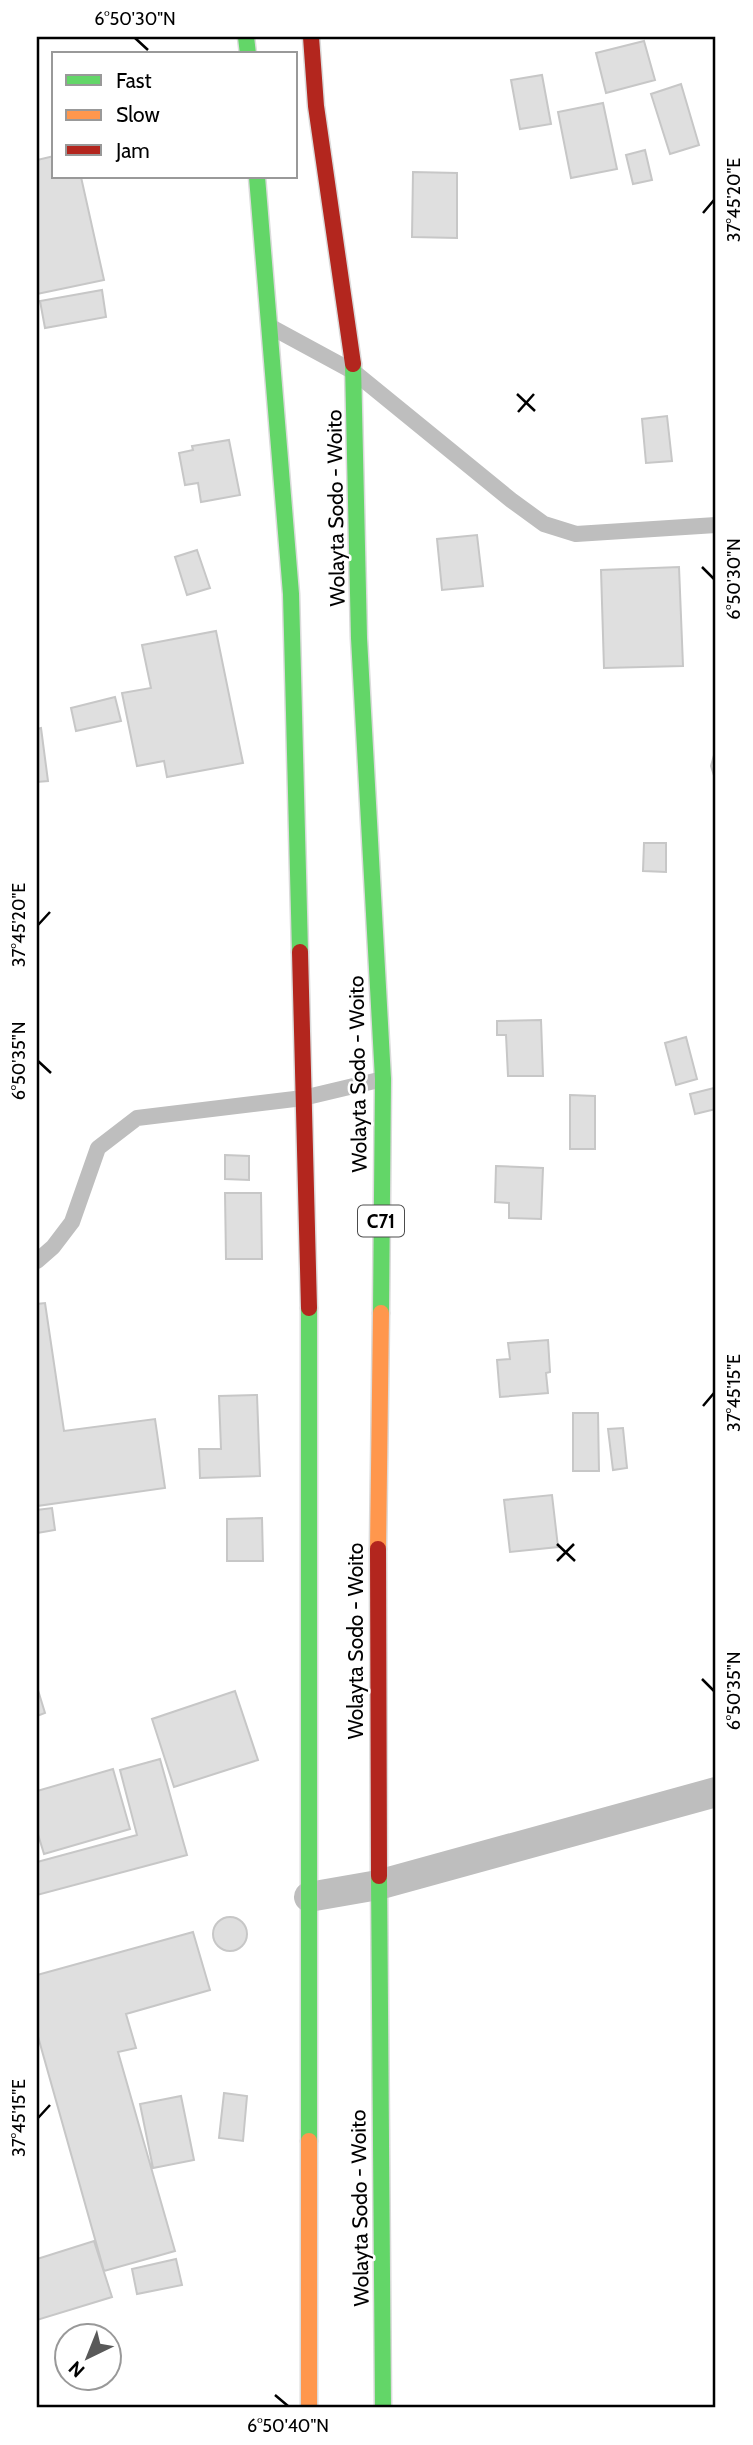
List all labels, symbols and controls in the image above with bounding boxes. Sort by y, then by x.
text: 6°50'30"N [94,8,176,30]
legend [52,52,298,178]
text: Fast [116,68,152,93]
text: Slow [116,102,160,127]
text: Jam [115,138,150,163]
text: 37°45'20"E [723,158,745,242]
street label: Wolayta Sodo - Woito [321,409,350,607]
text: 6°50'30"N [723,538,745,620]
text: 37°45'20"E [8,883,30,967]
street label: Wolayta Sodo - Woito [343,975,372,1173]
text: 6°50'35"N [8,1022,30,1100]
road number: C71 [358,1205,404,1236]
text: 37°45'15"E [723,1354,745,1432]
street label: Wolayta Sodo - Woito [343,1543,368,1739]
text: 6°50'35"N [723,1652,745,1730]
text: 37°45'15"E [8,2079,30,2157]
street label: Wolayta Sodo - Woito [345,2109,374,2307]
north arrow [52,2322,122,2392]
text: N [64,2356,90,2382]
text: 6°50'40"N [247,2415,329,2437]

